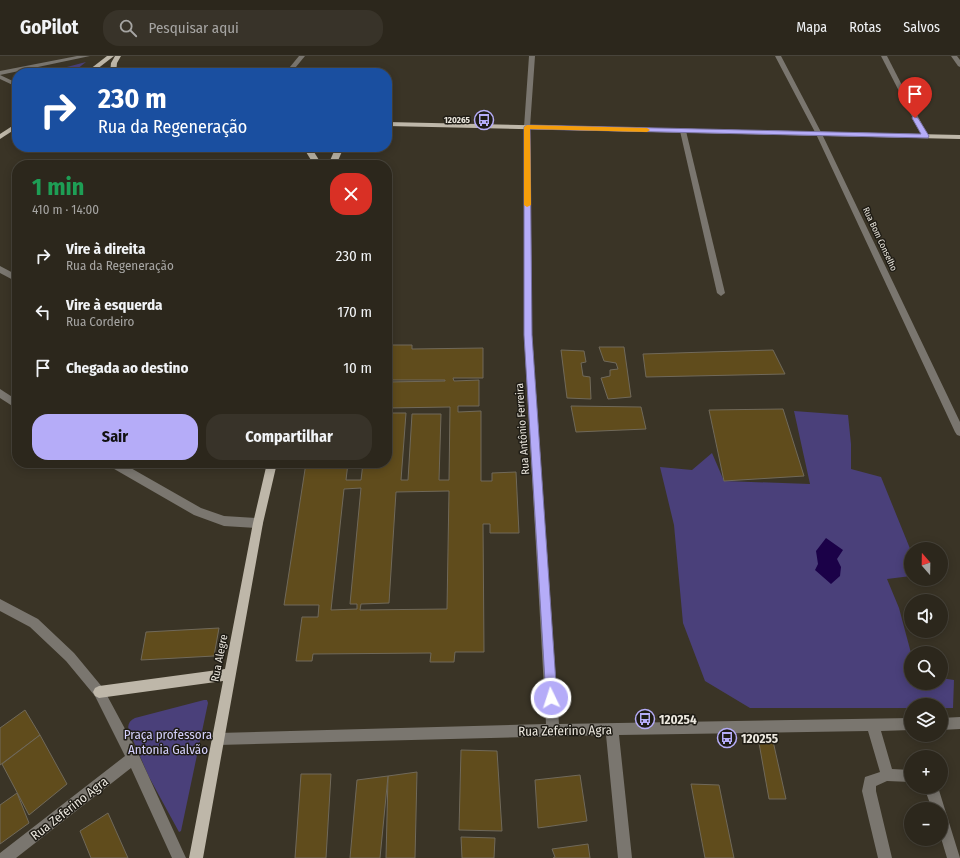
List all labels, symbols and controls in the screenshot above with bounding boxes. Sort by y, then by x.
search box [103,10,383,46]
text: GoPilot [20,16,79,39]
icon: search [117,17,139,39]
text: Pesquisar aqui [149,19,239,37]
text: Mapa [796,19,827,36]
text: Rotas [849,19,881,36]
text: Salvos [903,19,940,36]
pin [898,77,932,118]
text: 230 m [98,82,167,115]
icon: arrive [904,83,926,105]
icon: right [32,84,84,136]
bus stop icon: 120265 [473,109,495,131]
place label: 120265 [444,115,471,125]
text: Rua da Regeneração [98,116,247,138]
text: 1 min [32,173,84,201]
button: close [330,173,372,215]
text: 410 m · 14:00 [32,202,99,217]
street label: Rua Bom Conselho [861,206,899,273]
text: Vire à direita [66,240,145,258]
icon: right [32,245,54,267]
text: 230 m [336,247,372,265]
text: Rua da Regeneração [66,258,174,273]
text: Vire à esquerda [66,296,163,314]
icon: left [32,301,54,323]
text: 170 m [337,303,372,321]
text: Rua Cordeiro [66,314,134,329]
icon: arrive [32,357,54,379]
text: Chegada ao destino [66,359,188,377]
text: 10 m [343,359,372,377]
street label: Rua Antônio Ferreira [513,383,532,475]
button: Sair [32,414,198,460]
button: Compartilhar [206,414,372,460]
north arrow [904,542,948,586]
map controls [904,542,948,846]
button: sound [904,594,948,638]
street label: Rua Alegre [209,633,230,683]
button: search [904,646,948,690]
position arrow [530,677,572,719]
button: layers [904,698,948,742]
bus stop icon: 120254 [634,708,656,730]
place label: 120254 [659,712,697,727]
street label: Rua Zeferino Agra [518,722,612,739]
park label: Praça professora Antonia Galvão [124,727,212,757]
bus stop icon: 120255 [716,727,738,749]
place label: 120255 [741,731,778,746]
button: + [904,750,948,794]
street label: Rua Zeferino Agra [28,774,111,843]
button: − [904,802,948,846]

